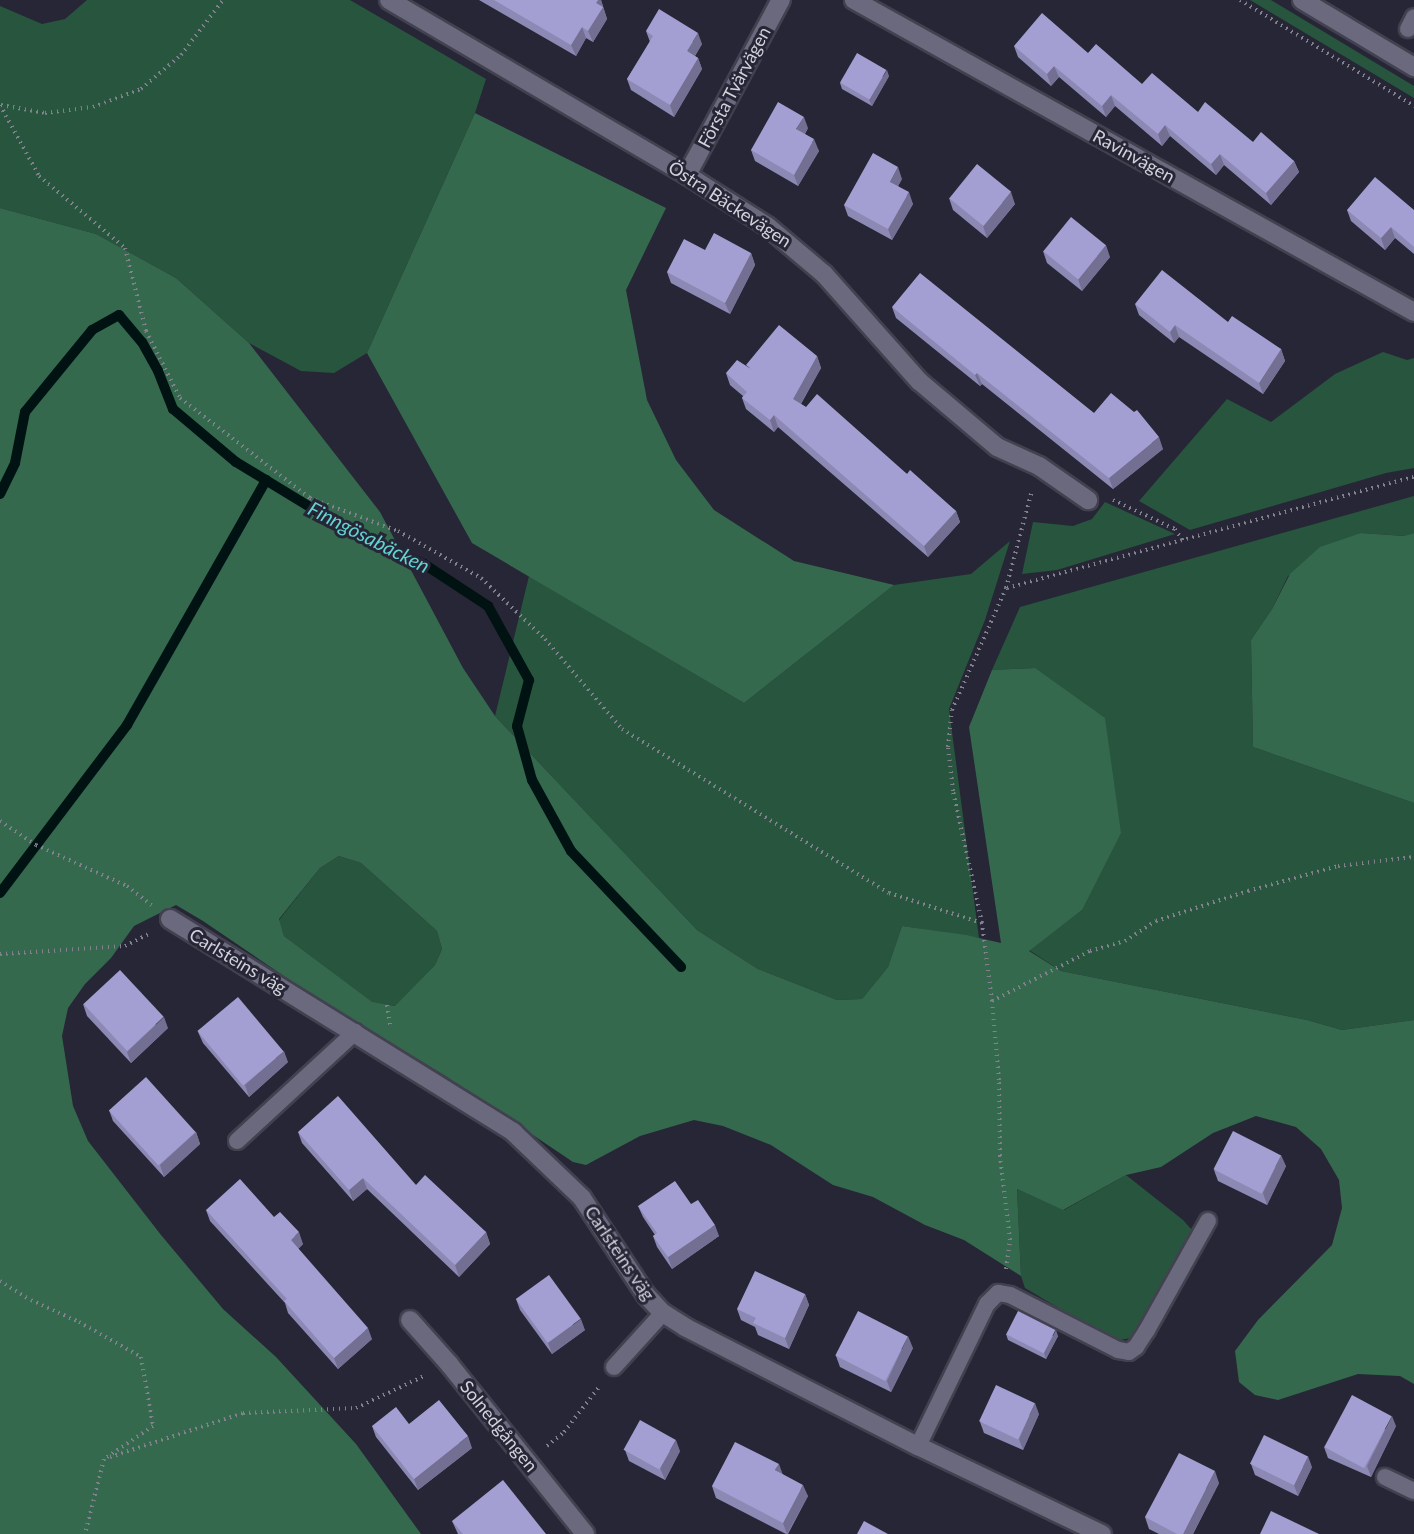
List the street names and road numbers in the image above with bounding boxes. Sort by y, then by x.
street label: Första Tvärvägen [693,23,775,151]
street label: Ravinvägen [1089,125,1179,187]
street label: Östra Bäckevägen [664,156,796,252]
street label: Carlsteins väg [185,924,291,998]
street label: Carlsteins väg [580,1202,660,1304]
street label: Solnedgången [456,1376,542,1476]

